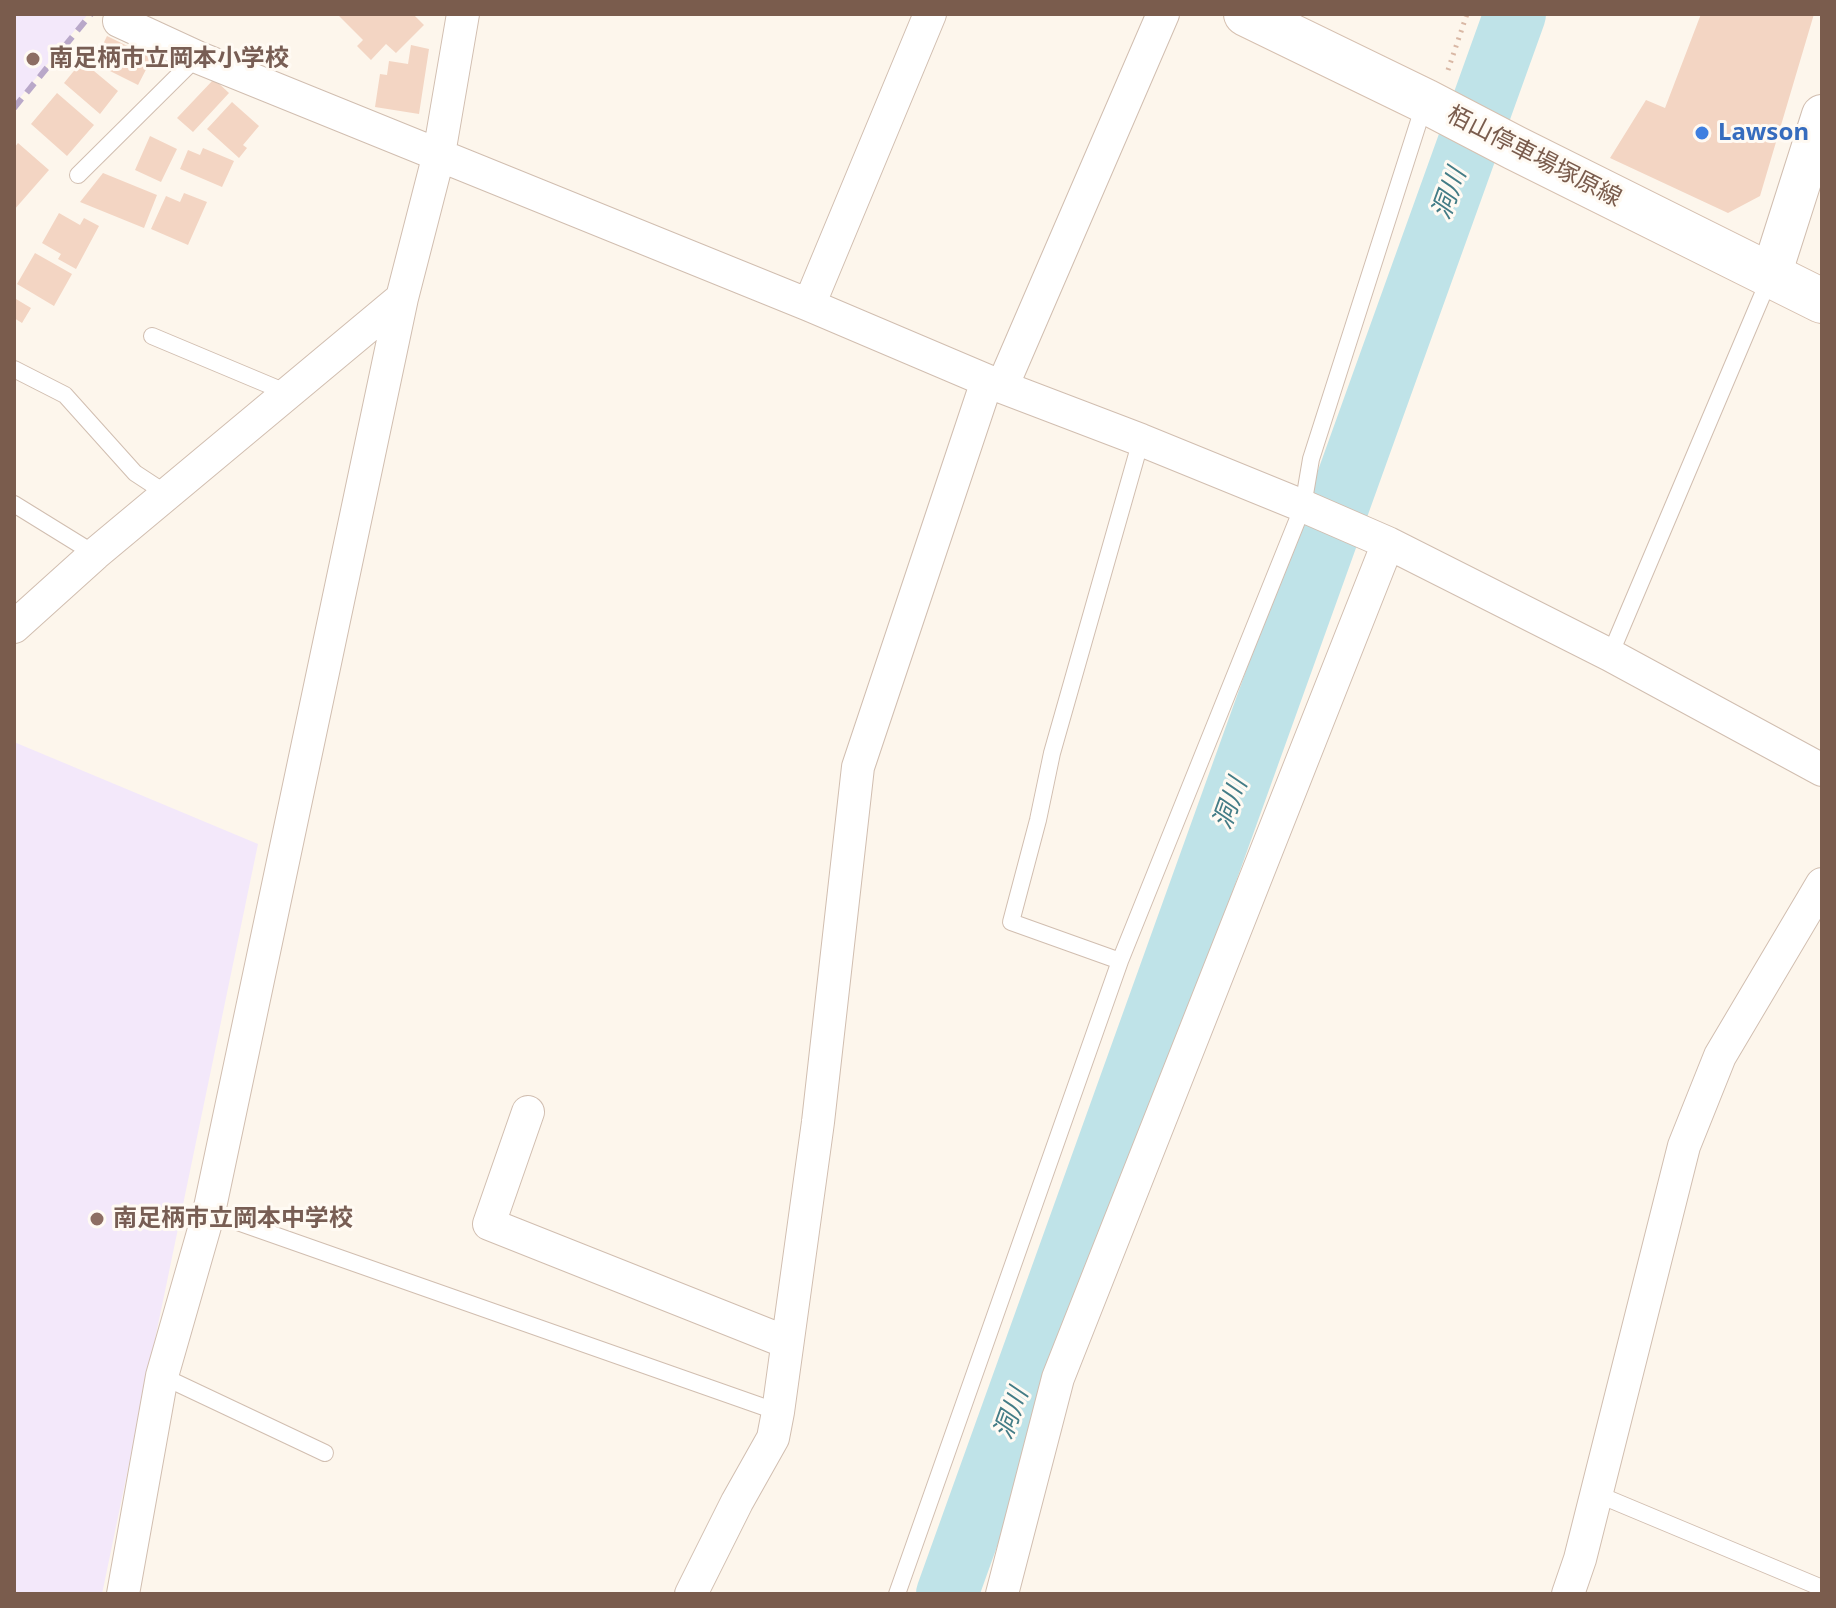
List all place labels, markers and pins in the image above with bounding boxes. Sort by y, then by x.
place label: 南足柄市立岡本小学校 [49,45,289,73]
marker: 南足柄市立岡本小学校 [24,50,42,68]
place label: Lawson [1718,119,1809,147]
marker: Lawson [1693,124,1711,142]
place label: 南足柄市立岡本中学校 [113,1205,353,1233]
marker: 南足柄市立岡本中学校 [88,1210,106,1228]

